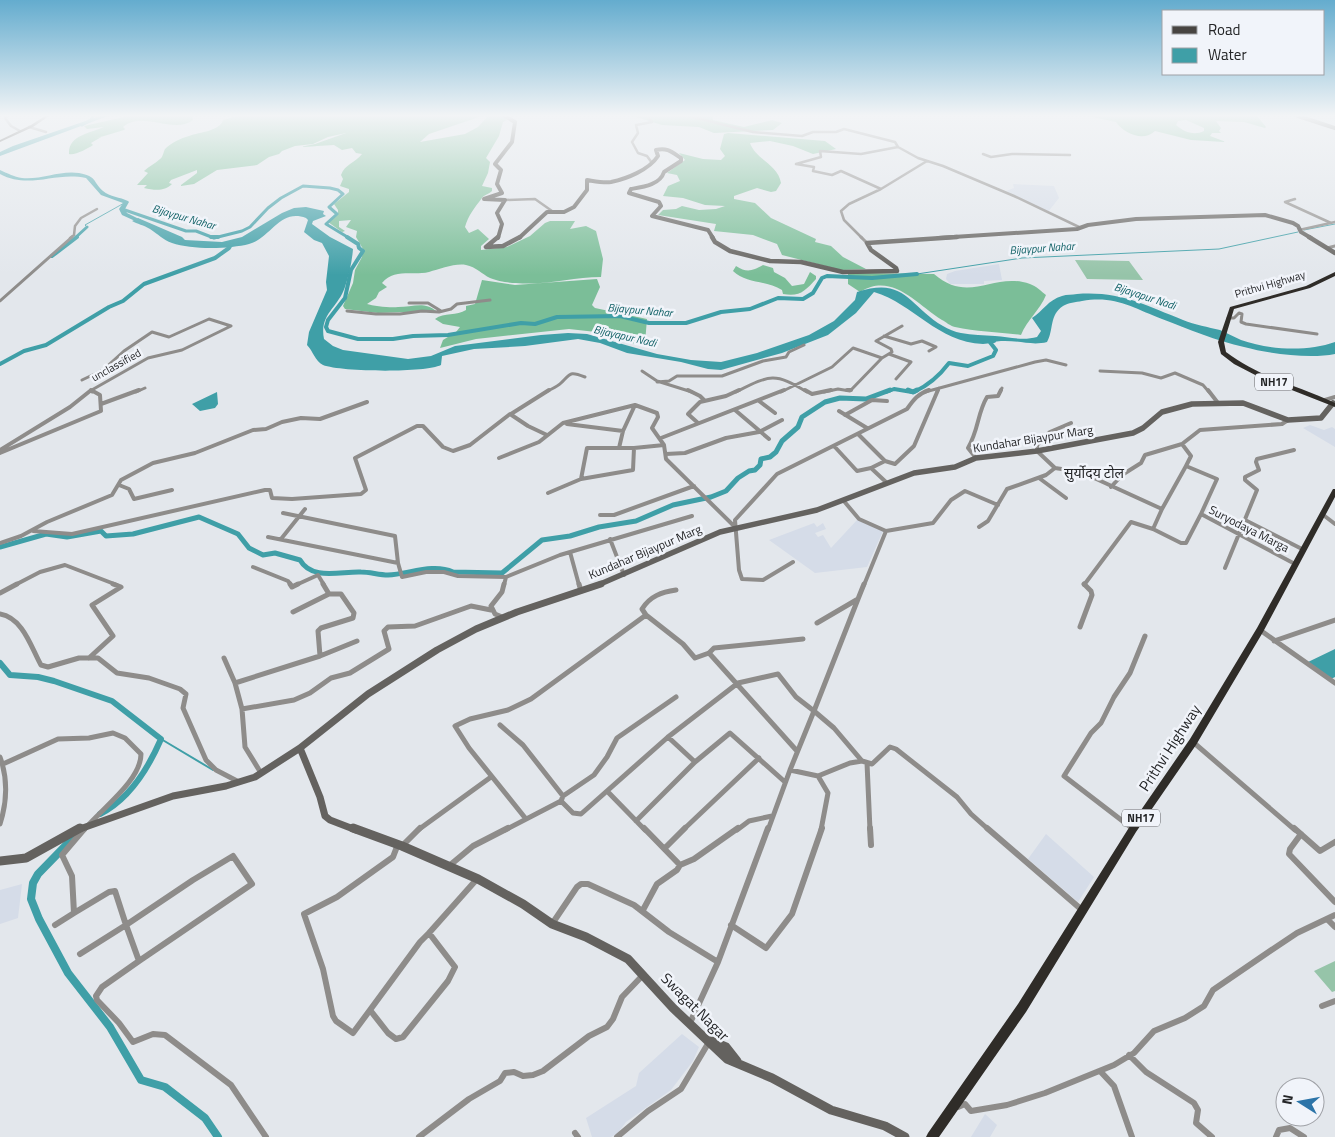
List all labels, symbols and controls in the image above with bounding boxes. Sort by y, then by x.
legend [1162,10,1325,75]
text: Road [1208,18,1240,41]
text: Water [1208,43,1247,66]
water label: Bijaypur Nahar [151,200,219,234]
water label: Bijaypur Nahar [1009,238,1077,258]
street label: Prithvi Highway [1233,266,1308,302]
water label: Bijayapur Nadi [1112,279,1179,314]
water label: Bijaypur Nahar [607,299,675,321]
water label: Bijayapur Nadi [592,321,660,351]
street label: unclassified [88,345,144,385]
road number: NH17 [1255,374,1293,391]
street label: Kundahar Bijaypur Marg [972,420,1094,457]
district label: सुर्योदय टोल [1064,462,1125,483]
street label: Suryodaya Marga [1206,500,1293,557]
street label: Kundahar Bijaypur Marg [585,519,704,584]
street label: Prithvi Highway [1133,700,1206,796]
road number: NH17 [1122,810,1160,826]
street label: Swagat Nagar [656,967,735,1046]
north arrow [1275,1077,1325,1127]
text: N [1276,1093,1298,1106]

